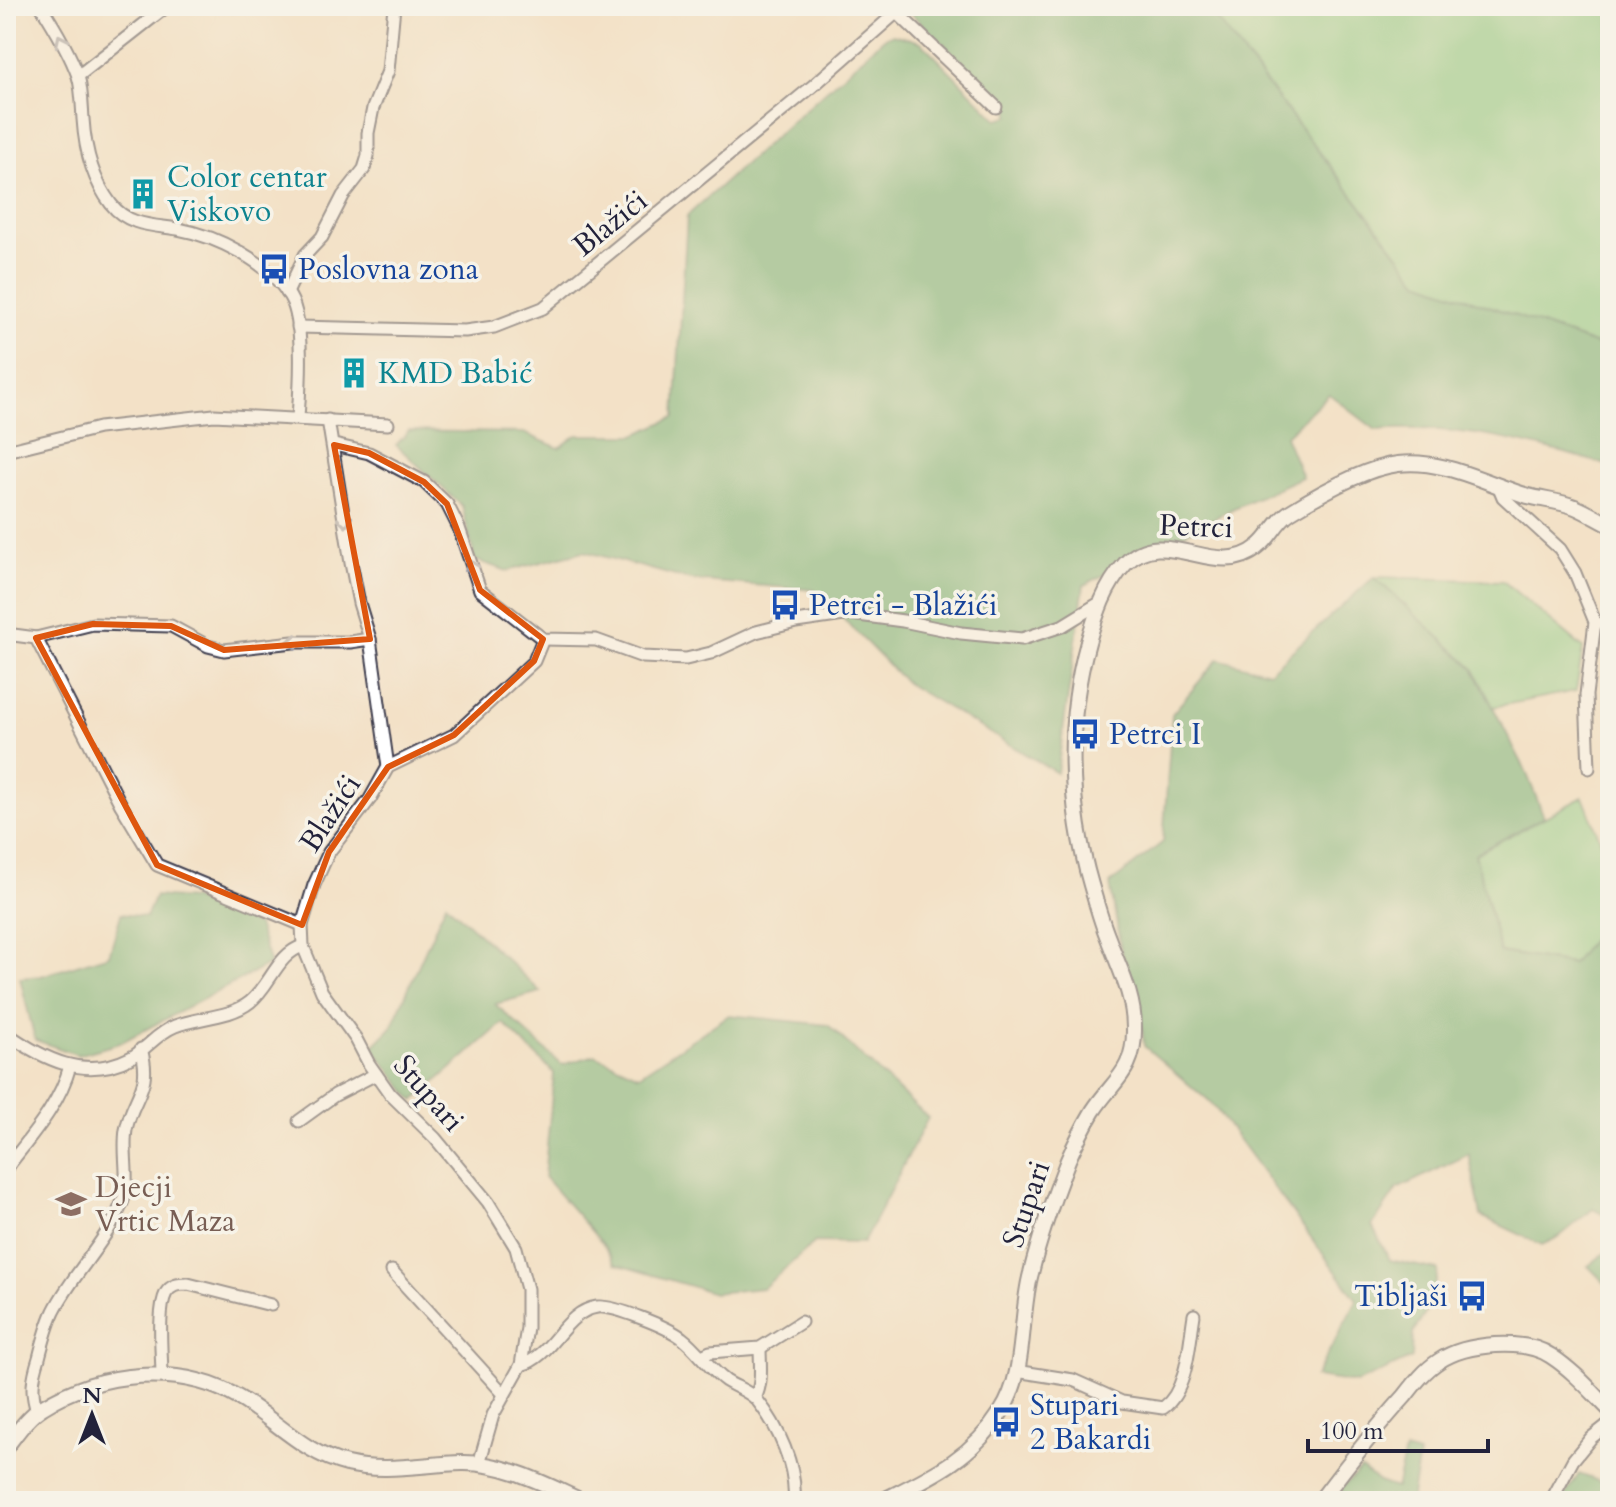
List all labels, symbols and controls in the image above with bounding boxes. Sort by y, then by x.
one-way arrow [55,34,71,49]
place label: Color centar Viskovo [167,157,327,232]
building icon: Color centar Viskovo [126,177,160,211]
street label: Blažići [564,181,656,266]
place label: Poslovna zona [298,249,479,290]
bus stop icon: Poslovna zona [257,252,291,286]
place label: KMD Babić [378,353,533,394]
building icon: KMD Babić [337,356,371,390]
street label: Petrci [1158,505,1234,548]
one-way arrow [336,515,353,529]
one-way arrow [465,558,481,572]
place label: Petrci - Blažići [809,585,997,626]
bus stop icon: Petrci - Blažići [768,588,802,622]
one-way arrow [285,634,298,651]
place label: Petrci I [1109,714,1201,755]
bus stop icon: Petrci I [1068,717,1102,751]
street label: Blažići [290,766,371,860]
street label: Stupari [384,1046,473,1140]
street label: Stupari [993,1155,1060,1253]
place label: Djecji Vrtic Maza [95,1167,235,1242]
school or university icon: Djecji Vrtic Maza [54,1187,88,1221]
place label: Tibljaši [1354,1276,1448,1317]
bus stop icon: Tibljaši [1455,1279,1489,1313]
north arrow [52,1375,132,1455]
text: N [82,1381,102,1411]
place label: Stupari 2 Bakardi [1030,1385,1151,1460]
scale bar [1308,1403,1488,1453]
bus stop icon: Stupari 2 Bakardi [989,1405,1023,1439]
text: 100 m [1320,1415,1384,1448]

